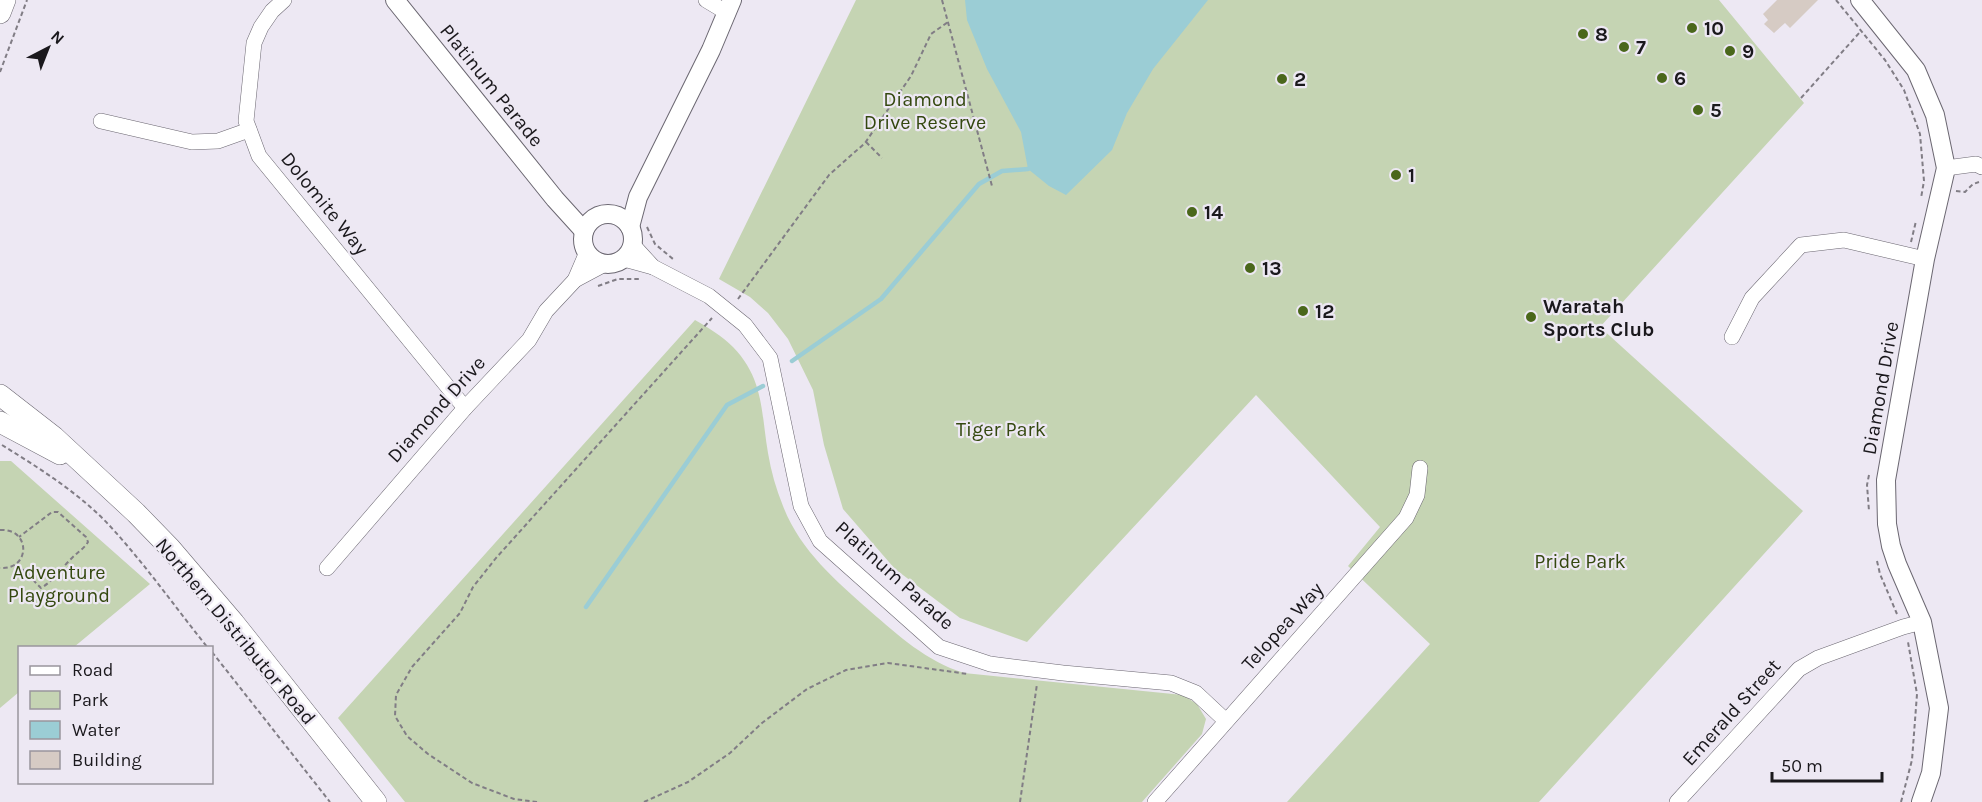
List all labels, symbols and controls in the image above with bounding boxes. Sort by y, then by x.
place label: 10 [1704,17,1724,40]
north arrow [18,18,78,78]
street label: Platinum Parade [435,19,548,151]
marker: 10 [1685,21,1699,35]
place label: 8 [1595,23,1608,46]
text: N [47,26,68,48]
marker: 8 [1576,27,1590,41]
place label: 7 [1636,36,1646,59]
marker: 7 [1617,40,1631,54]
place label: 9 [1742,40,1754,63]
marker: 9 [1723,44,1737,58]
place label: 6 [1674,67,1686,90]
place label: 2 [1294,68,1306,91]
marker: 6 [1655,71,1669,85]
marker: 2 [1275,72,1289,86]
park label: Diamond Drive Reserve [864,88,986,134]
place label: 5 [1710,99,1722,122]
marker: 5 [1691,103,1705,117]
street label: Dolomite Way [276,147,373,259]
place label: 1 [1408,164,1415,187]
marker: 1 [1389,168,1403,182]
place label: 14 [1204,201,1223,224]
marker: 14 [1185,205,1199,219]
place label: 13 [1262,257,1282,280]
marker: 13 [1243,261,1257,275]
place label: Waratah Sports Club [1543,295,1654,341]
place label: 12 [1315,300,1334,323]
marker: 12 [1296,304,1310,318]
marker: Waratah Sports Club [1524,310,1538,324]
street label: Diamond Drive [1857,320,1904,457]
street label: Diamond Drive [383,351,490,467]
park label: Tiger Park [956,418,1046,441]
street label: Platinum Parade [831,516,959,635]
street label: Northern Distributor Road [151,533,320,729]
park label: Pride Park [1534,550,1626,573]
park label: Adventure Playground [8,561,110,607]
street label: Telopea Way [1237,578,1328,675]
legend [18,646,213,784]
street label: Emerald Street [1677,654,1786,770]
text: Road [72,659,113,681]
text: Park [72,689,109,711]
text: Water [72,719,120,741]
scale bar [1772,745,1882,783]
text: Building [72,749,142,771]
text: 50 m [1781,755,1823,777]

